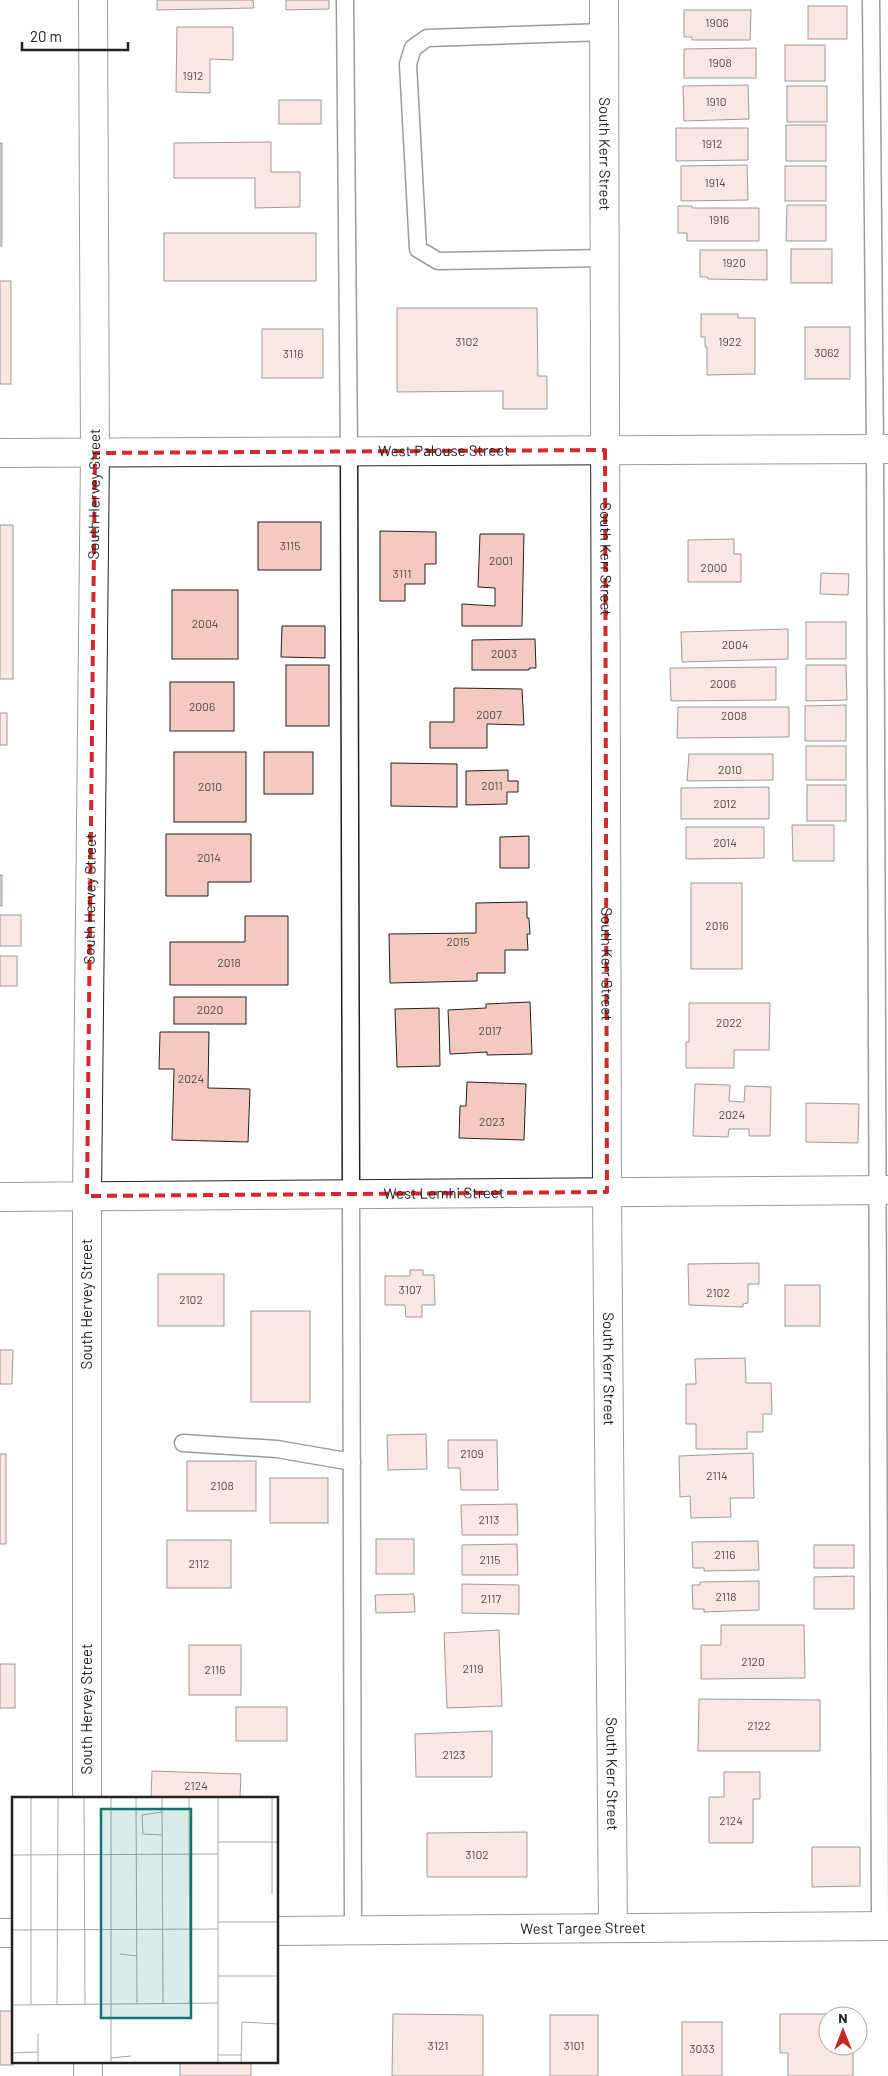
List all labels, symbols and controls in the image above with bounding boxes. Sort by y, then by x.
house number: 1906 [705,15,729,29]
scale bar [22,20,129,52]
text: 20 m [30,27,62,45]
house number: 1908 [708,55,732,69]
house number: 1912 [183,68,203,82]
house number: 1910 [705,94,727,108]
street label: South Kerr Street [596,97,615,211]
house number: 1912 [702,136,722,150]
house number: 1914 [704,175,726,189]
house number: 1916 [709,212,729,226]
house number: 1920 [722,255,746,269]
house number: 3102 [455,334,479,348]
house number: 1922 [718,334,742,348]
house number: 3062 [814,345,840,359]
house number: 3116 [283,346,303,360]
street label: South Hervey Street [84,429,103,560]
street label: West Palouse Street [378,441,510,459]
street label: South Kerr Street [597,502,616,616]
house number: 3115 [280,538,300,552]
house number: 2001 [489,553,513,567]
house number: 2000 [701,560,727,574]
house number: 3111 [393,566,411,580]
house number: 2004 [192,616,218,630]
house number: 2004 [722,637,748,651]
house number: 2003 [491,646,517,660]
house number: 2006 [710,676,736,690]
house number: 2006 [189,699,215,713]
house number: 2007 [476,707,502,721]
house number: 2008 [721,708,747,722]
house number: 2010 [718,762,742,776]
house number: 2011 [481,778,503,792]
house number: 2010 [198,779,222,793]
house number: 2012 [713,796,737,810]
street label: South Hervey Street [79,833,99,965]
house number: 2014 [713,835,737,849]
house number: 2014 [197,850,221,864]
street label: South Kerr Street [598,907,617,1021]
house number: 2016 [705,918,729,932]
house number: 2015 [446,934,470,948]
house number: 2018 [217,955,241,969]
house number: 2020 [197,1002,223,1016]
house number: 2022 [716,1015,742,1029]
house number: 2017 [479,1023,502,1037]
house number: 2024 [178,1071,204,1085]
house number: 2024 [719,1107,745,1121]
house number: 2023 [479,1114,505,1128]
street label: West Lemhi Street [383,1183,504,1202]
street label: South Hervey Street [77,1239,95,1369]
house number: 3107 [399,1282,422,1296]
house number: 2102 [706,1285,730,1299]
house number: 2102 [179,1292,203,1306]
street label: South Kerr Street [600,1312,619,1426]
house number: 2109 [460,1446,484,1460]
house number: 2114 [706,1468,728,1482]
house number: 2108 [210,1478,234,1492]
house number: 2113 [479,1512,499,1526]
house number: 2116 [715,1547,735,1561]
house number: 2115 [480,1552,500,1566]
house number: 2112 [188,1556,210,1570]
house number: 2118 [716,1589,736,1603]
house number: 2117 [481,1591,502,1605]
street label: South Hervey Street [77,1644,95,1774]
house number: 2120 [741,1654,765,1668]
house number: 2119 [463,1661,483,1675]
house number: 2116 [205,1662,225,1676]
street label: South Kerr Street [603,1717,622,1831]
house number: 2122 [747,1718,771,1732]
house number: 2123 [442,1747,466,1761]
house number: 2124 [184,1778,208,1792]
inset map [12,1797,279,2064]
house number: 2124 [719,1813,743,1827]
house number: 3102 [465,1847,489,1861]
street label: West Targee Street [520,1918,646,1937]
north arrow [818,2006,868,2056]
text: N [838,2009,848,2026]
house number: 3121 [428,2038,448,2052]
house number: 3101 [564,2038,584,2052]
house number: 3033 [689,2041,715,2055]

